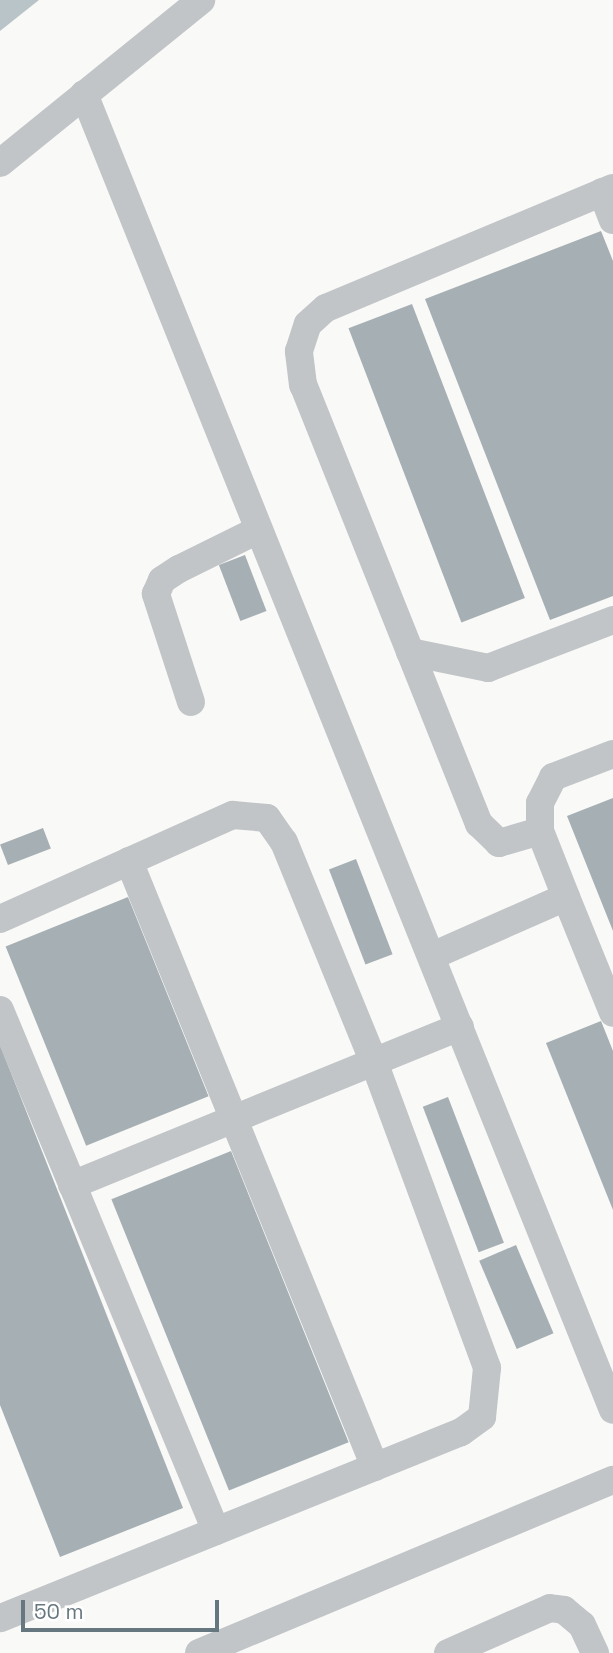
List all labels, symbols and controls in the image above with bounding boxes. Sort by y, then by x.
scale bar [24,1586,222,1630]
text: 50 m [34,1598,84,1625]

